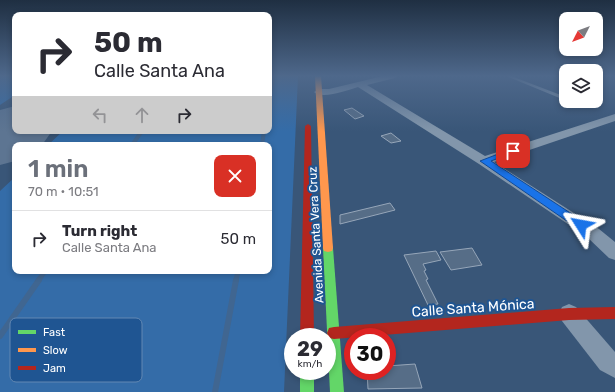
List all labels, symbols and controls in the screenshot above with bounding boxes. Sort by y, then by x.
north arrow [559,12,603,56]
map controls [559,12,603,108]
text: 50 m [94,26,163,59]
icon: right [28,28,80,80]
text: Calle Santa Ana [94,60,225,82]
button: layers [559,64,603,108]
icon: left [89,104,111,126]
icon: ahead [131,104,153,126]
icon: right [173,104,195,126]
pin [496,134,530,168]
icon: arrive [502,140,524,162]
text: 1 min [28,155,88,183]
button: close [214,155,256,197]
street label: Avenida Santa Vera Cruz [305,166,327,304]
text: 70 m · 10:51 [28,184,99,199]
position arrow [560,204,602,246]
text: Turn right [62,222,137,240]
icon: right [28,228,50,250]
text: 50 m [221,230,256,248]
text: Calle Santa Ana [62,240,157,255]
street label: Calle Santa Mónica [411,295,535,321]
legend [10,318,142,382]
text: Fast [43,326,66,339]
speed limit sign: 30 [344,328,396,380]
text: 29 [297,337,323,361]
text: Slow [43,344,68,357]
text: km/h [298,358,322,370]
text: Jam [43,362,66,375]

